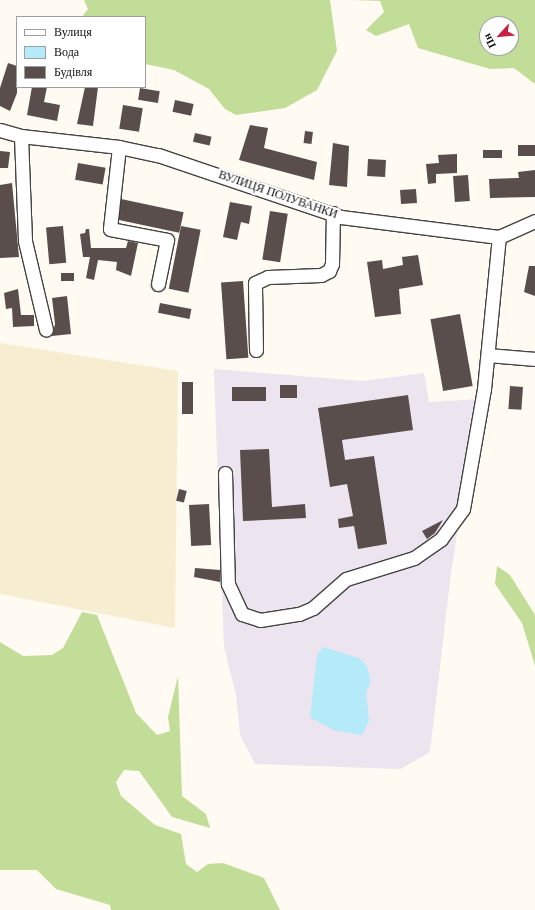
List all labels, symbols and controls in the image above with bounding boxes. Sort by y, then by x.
legend [16,16,146,88]
north arrow [479,16,519,56]
text: Вулиця [54,25,92,39]
text: Пн [480,32,498,50]
text: Вода [54,45,79,59]
text: Будівля [54,65,92,79]
street label: ВУЛИЦЯ ПОЛУВАНКИ [216,168,340,222]

